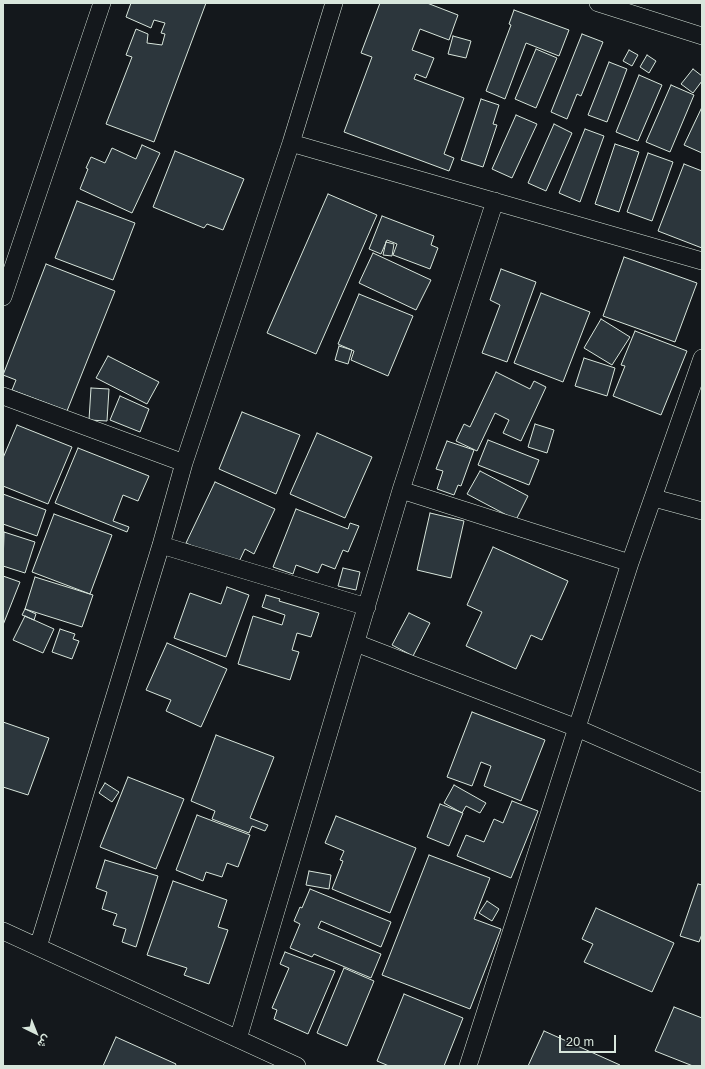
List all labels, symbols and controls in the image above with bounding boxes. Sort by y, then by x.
north arrow [16,1013,56,1053]
scale bar [561,1027,618,1053]
text: ش [35,1033,54,1051]
text: 20 m [566,1034,594,1049]

